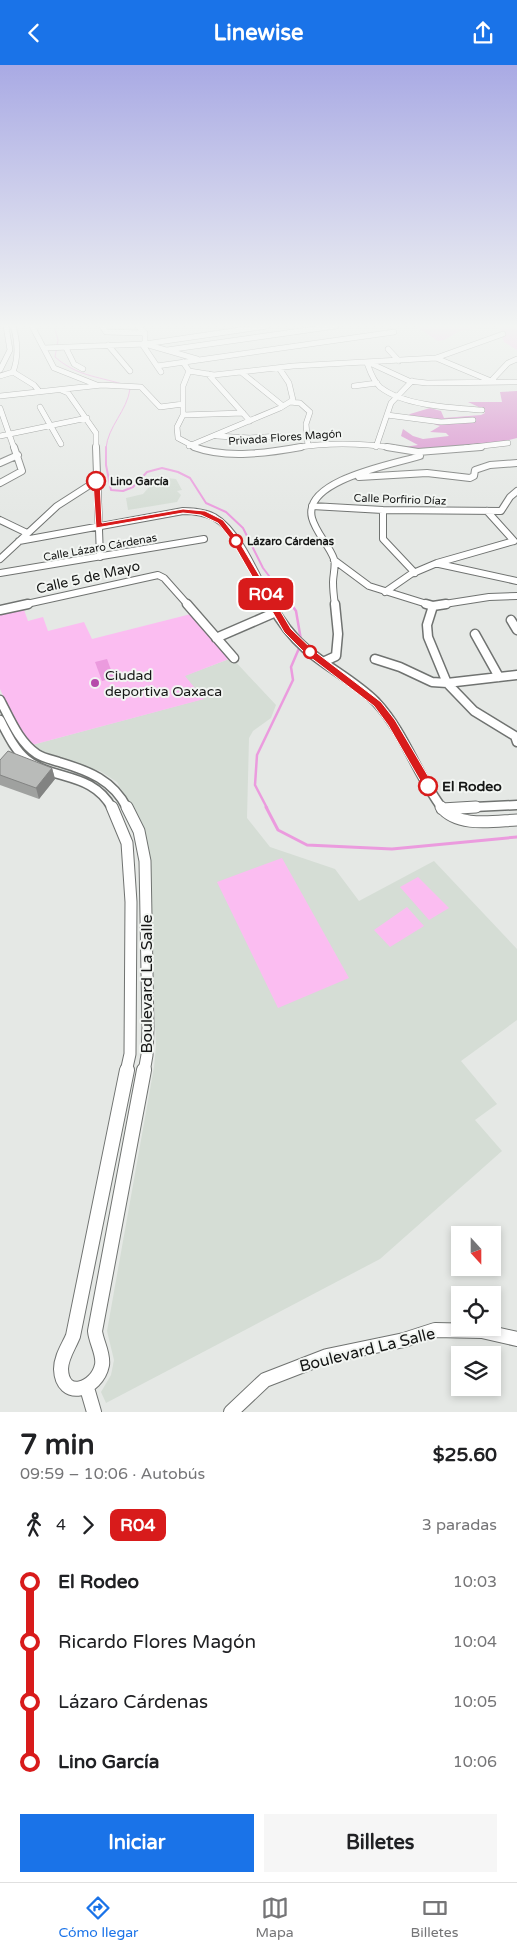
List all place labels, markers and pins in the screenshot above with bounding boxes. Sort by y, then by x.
marker: Lino García [86,471,106,491]
place label: Lino García [110,475,169,488]
marker: Lázaro Cárdenas [229,534,243,548]
place label: Lázaro Cárdenas [247,535,335,548]
unlabelled marker [303,645,317,659]
place label: Ciudad deportiva Oaxaca [105,667,222,700]
marker: Ciudad deportiva Oaxaca [89,677,101,689]
marker: El Rodeo [418,776,438,796]
place label: El Rodeo [442,778,502,795]

